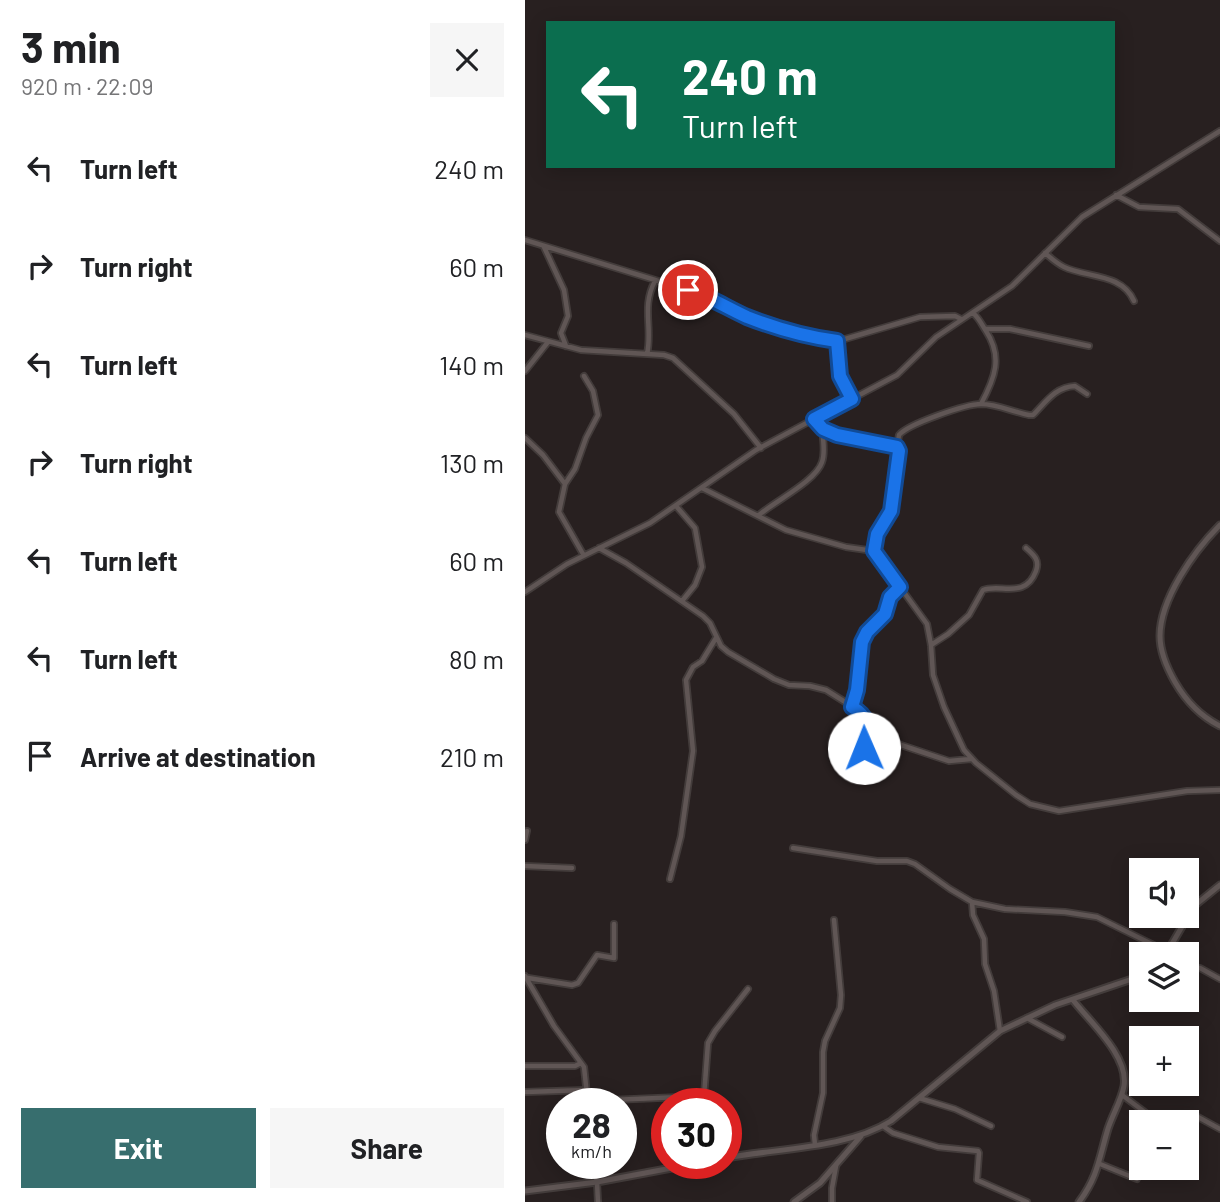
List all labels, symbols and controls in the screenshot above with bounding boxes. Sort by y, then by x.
text: 3 min [21,21,121,71]
button: close [430,23,504,97]
text: 240 m [682,46,818,105]
icon: left [567,49,658,140]
text: 920 m · 22:09 [21,72,153,100]
text: Turn left [682,106,799,144]
icon: left [21,149,59,187]
text: Turn left [80,153,178,184]
text: 240 m [434,153,504,184]
icon: right [21,247,59,285]
text: Turn right [80,251,193,282]
text: 60 m [449,251,504,282]
pin [658,260,718,320]
icon: arrive [669,271,707,309]
icon: left [21,345,59,383]
text: Turn left [80,349,178,380]
text: 140 m [439,349,504,380]
icon: right [21,443,59,481]
text: Turn right [80,447,193,478]
text: 130 m [440,447,504,478]
icon: left [21,541,59,579]
text: Turn left [80,545,178,576]
text: 60 m [449,545,504,576]
icon: left [21,639,59,677]
text: Turn left [80,643,178,674]
text: 80 m [449,643,504,674]
position arrow [827,711,901,785]
icon: arrive [21,737,59,775]
text: Arrive at destination [80,741,316,772]
text: 210 m [440,741,504,772]
map controls [1129,858,1199,1180]
button: sound [1129,858,1199,928]
button: layers [1129,942,1199,1012]
button: + [1129,1026,1199,1096]
speed limit sign: 30 [651,1088,742,1179]
text: 28 [572,1103,611,1145]
button: Exit [21,1108,256,1188]
button: Share [270,1108,504,1188]
button: − [1129,1110,1199,1180]
text: km/h [571,1140,612,1162]

